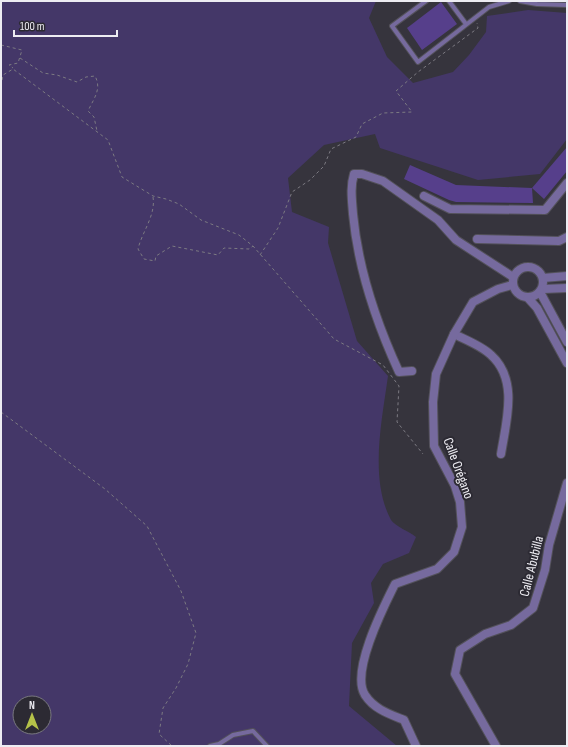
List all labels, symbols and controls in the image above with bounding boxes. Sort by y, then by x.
scale bar [14,12,117,38]
text: 100 m [20,19,45,34]
street label: Calle Orégano [440,435,478,501]
street label: Calle Abubilla [516,534,547,598]
north arrow [12,695,52,735]
text: N [29,699,35,712]

